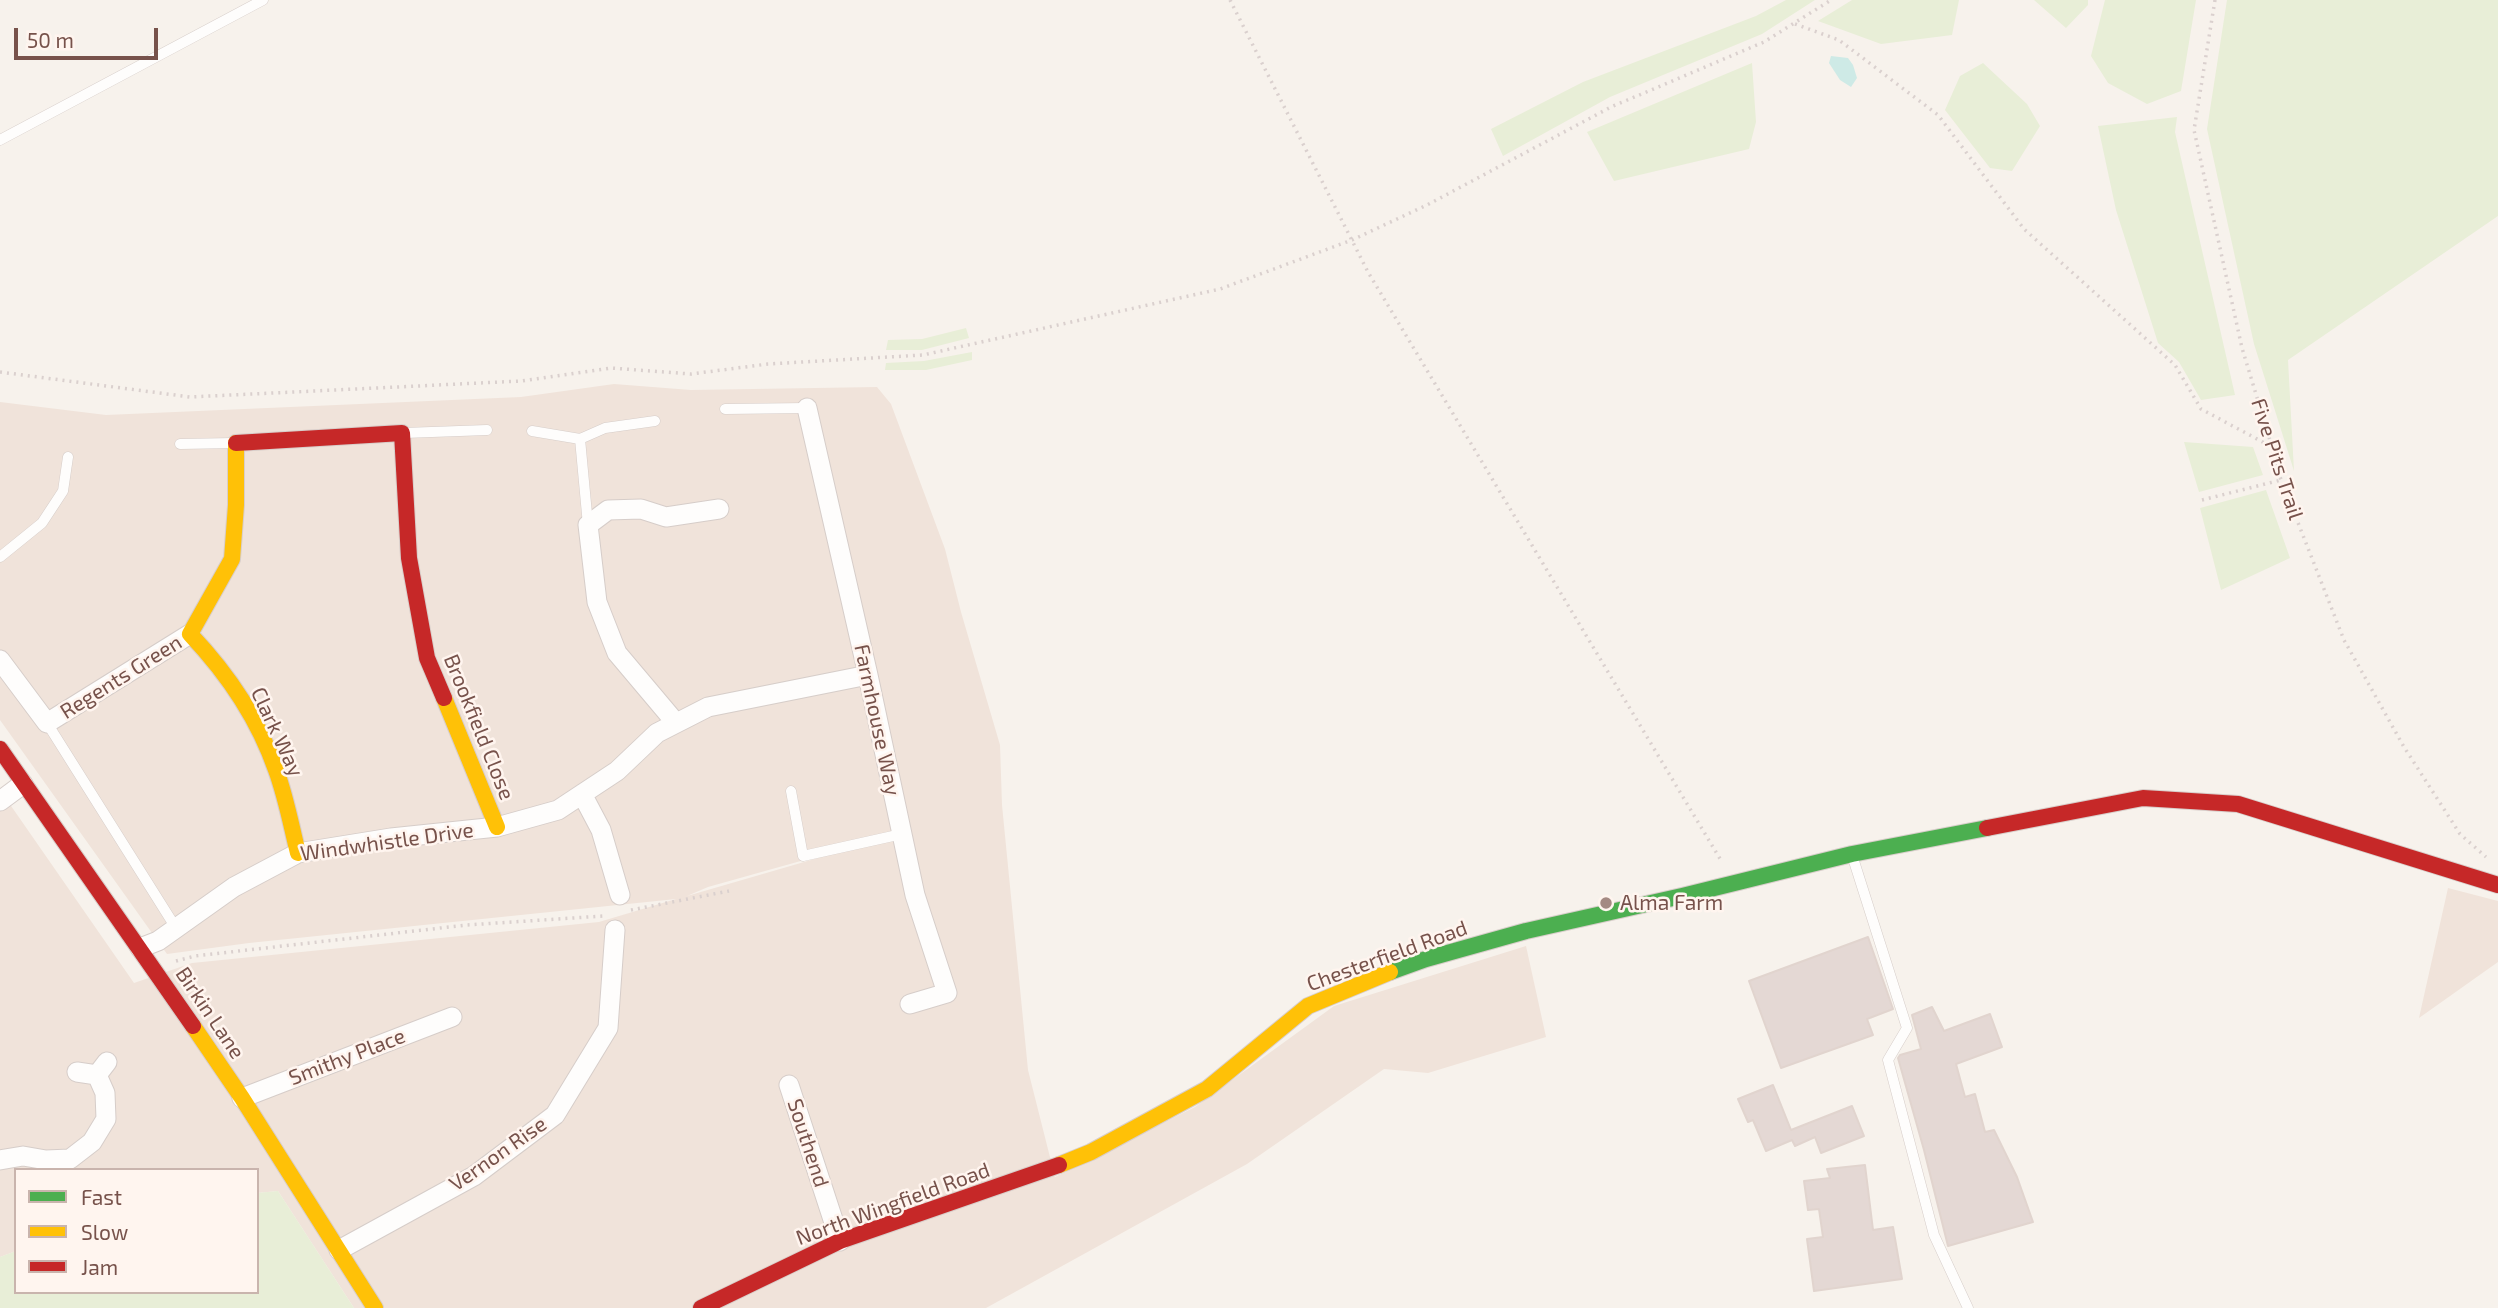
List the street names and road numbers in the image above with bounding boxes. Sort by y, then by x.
street label: Five Pits Trail [2246,395,2308,523]
street label: Regents Green [56,630,186,724]
street label: Farmhouse Way [849,642,905,798]
street label: Brookfield Close [438,651,520,803]
street label: Clark Way [245,683,309,781]
street label: Windwhistle Drive [299,817,475,867]
street label: Chesterfield Road [1303,915,1471,997]
street label: Birkin Lane [170,962,250,1064]
street label: Smithy Place [285,1023,409,1091]
street label: Southend [782,1096,834,1190]
street label: Vernon Rise [445,1111,551,1197]
street label: North Wingfield Road [793,1157,993,1251]

